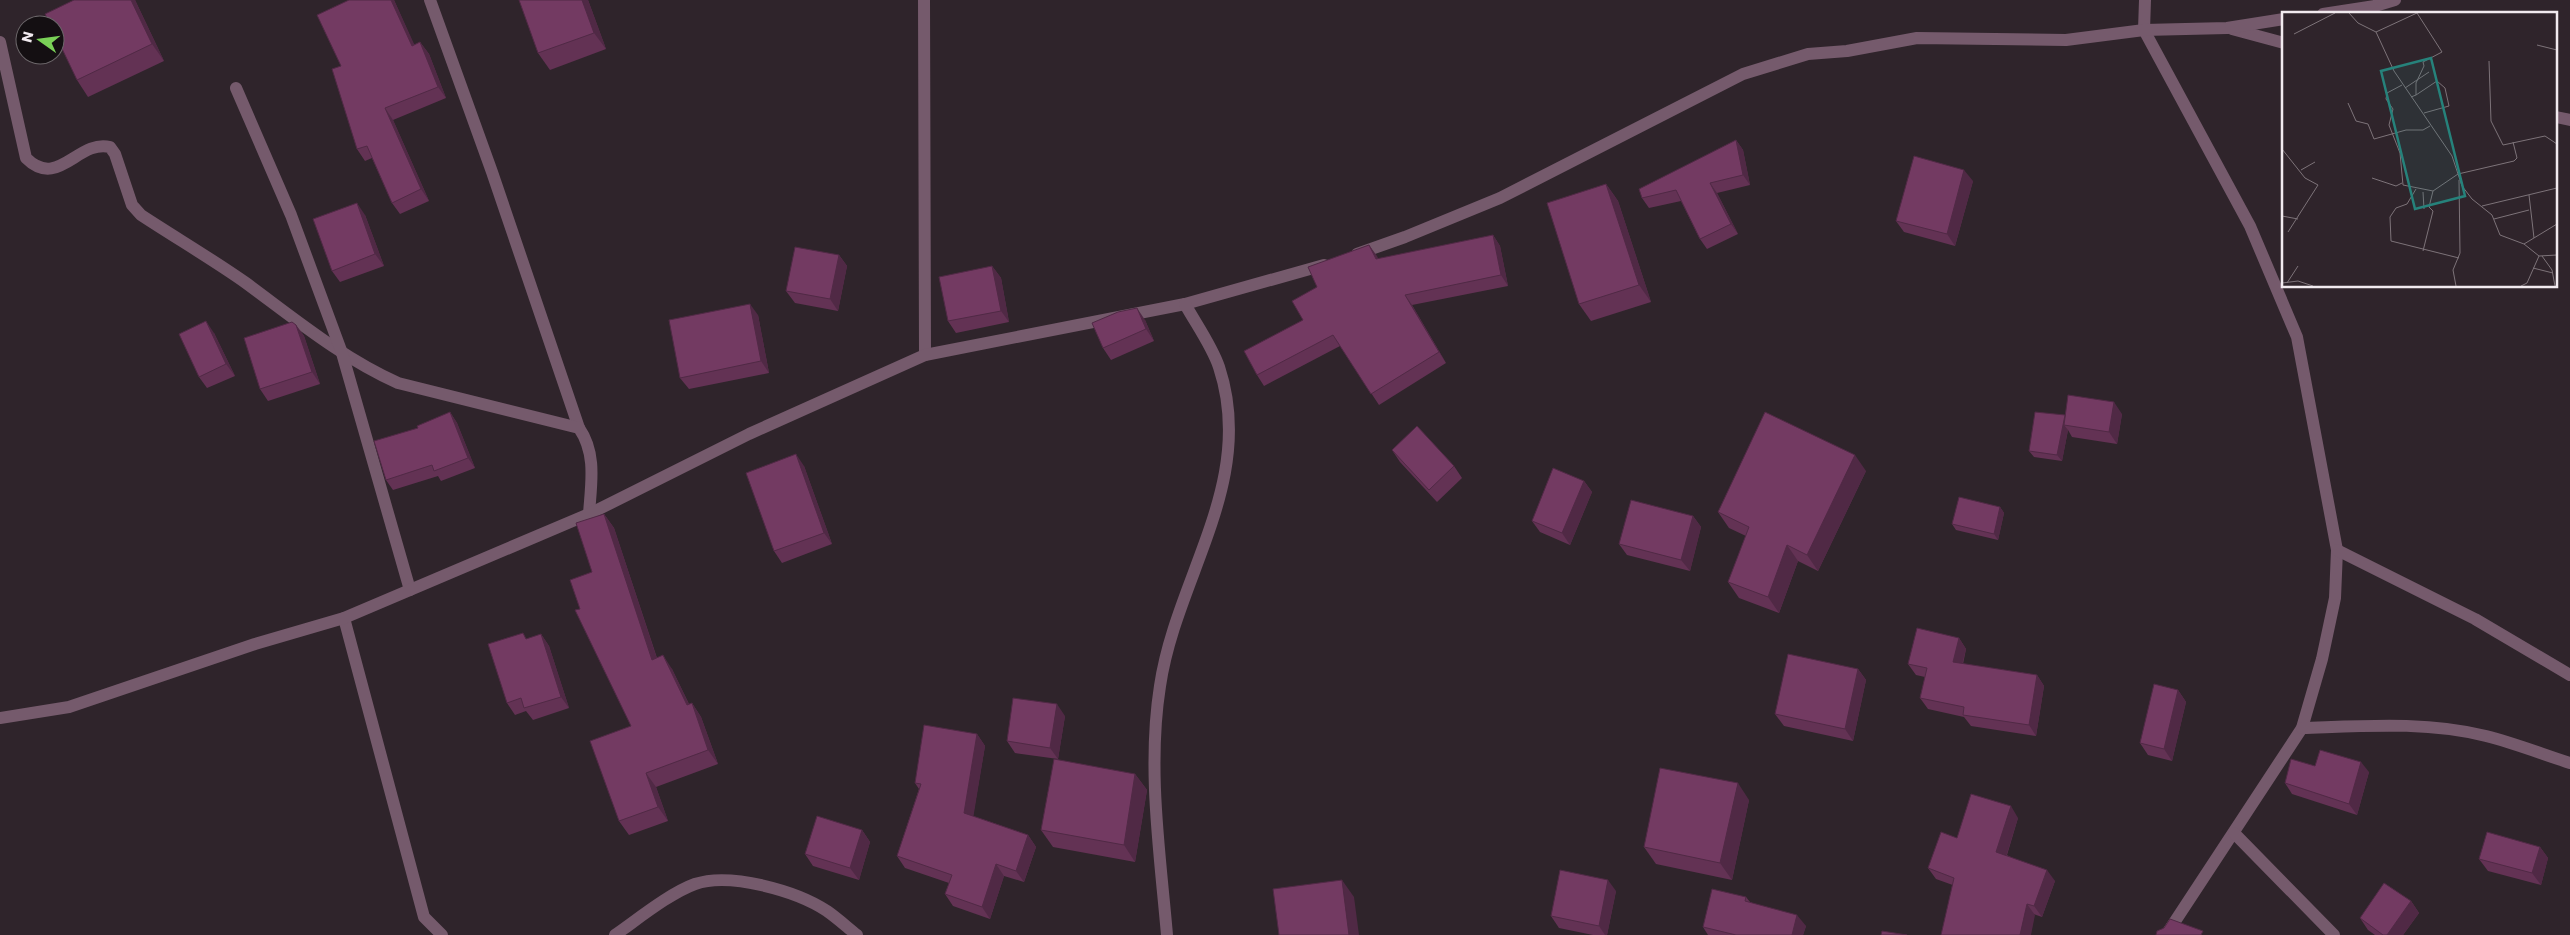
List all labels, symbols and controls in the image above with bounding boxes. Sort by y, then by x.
inset map [2282,12,2558,288]
north arrow [15,15,65,65]
text: N [16,29,38,44]

